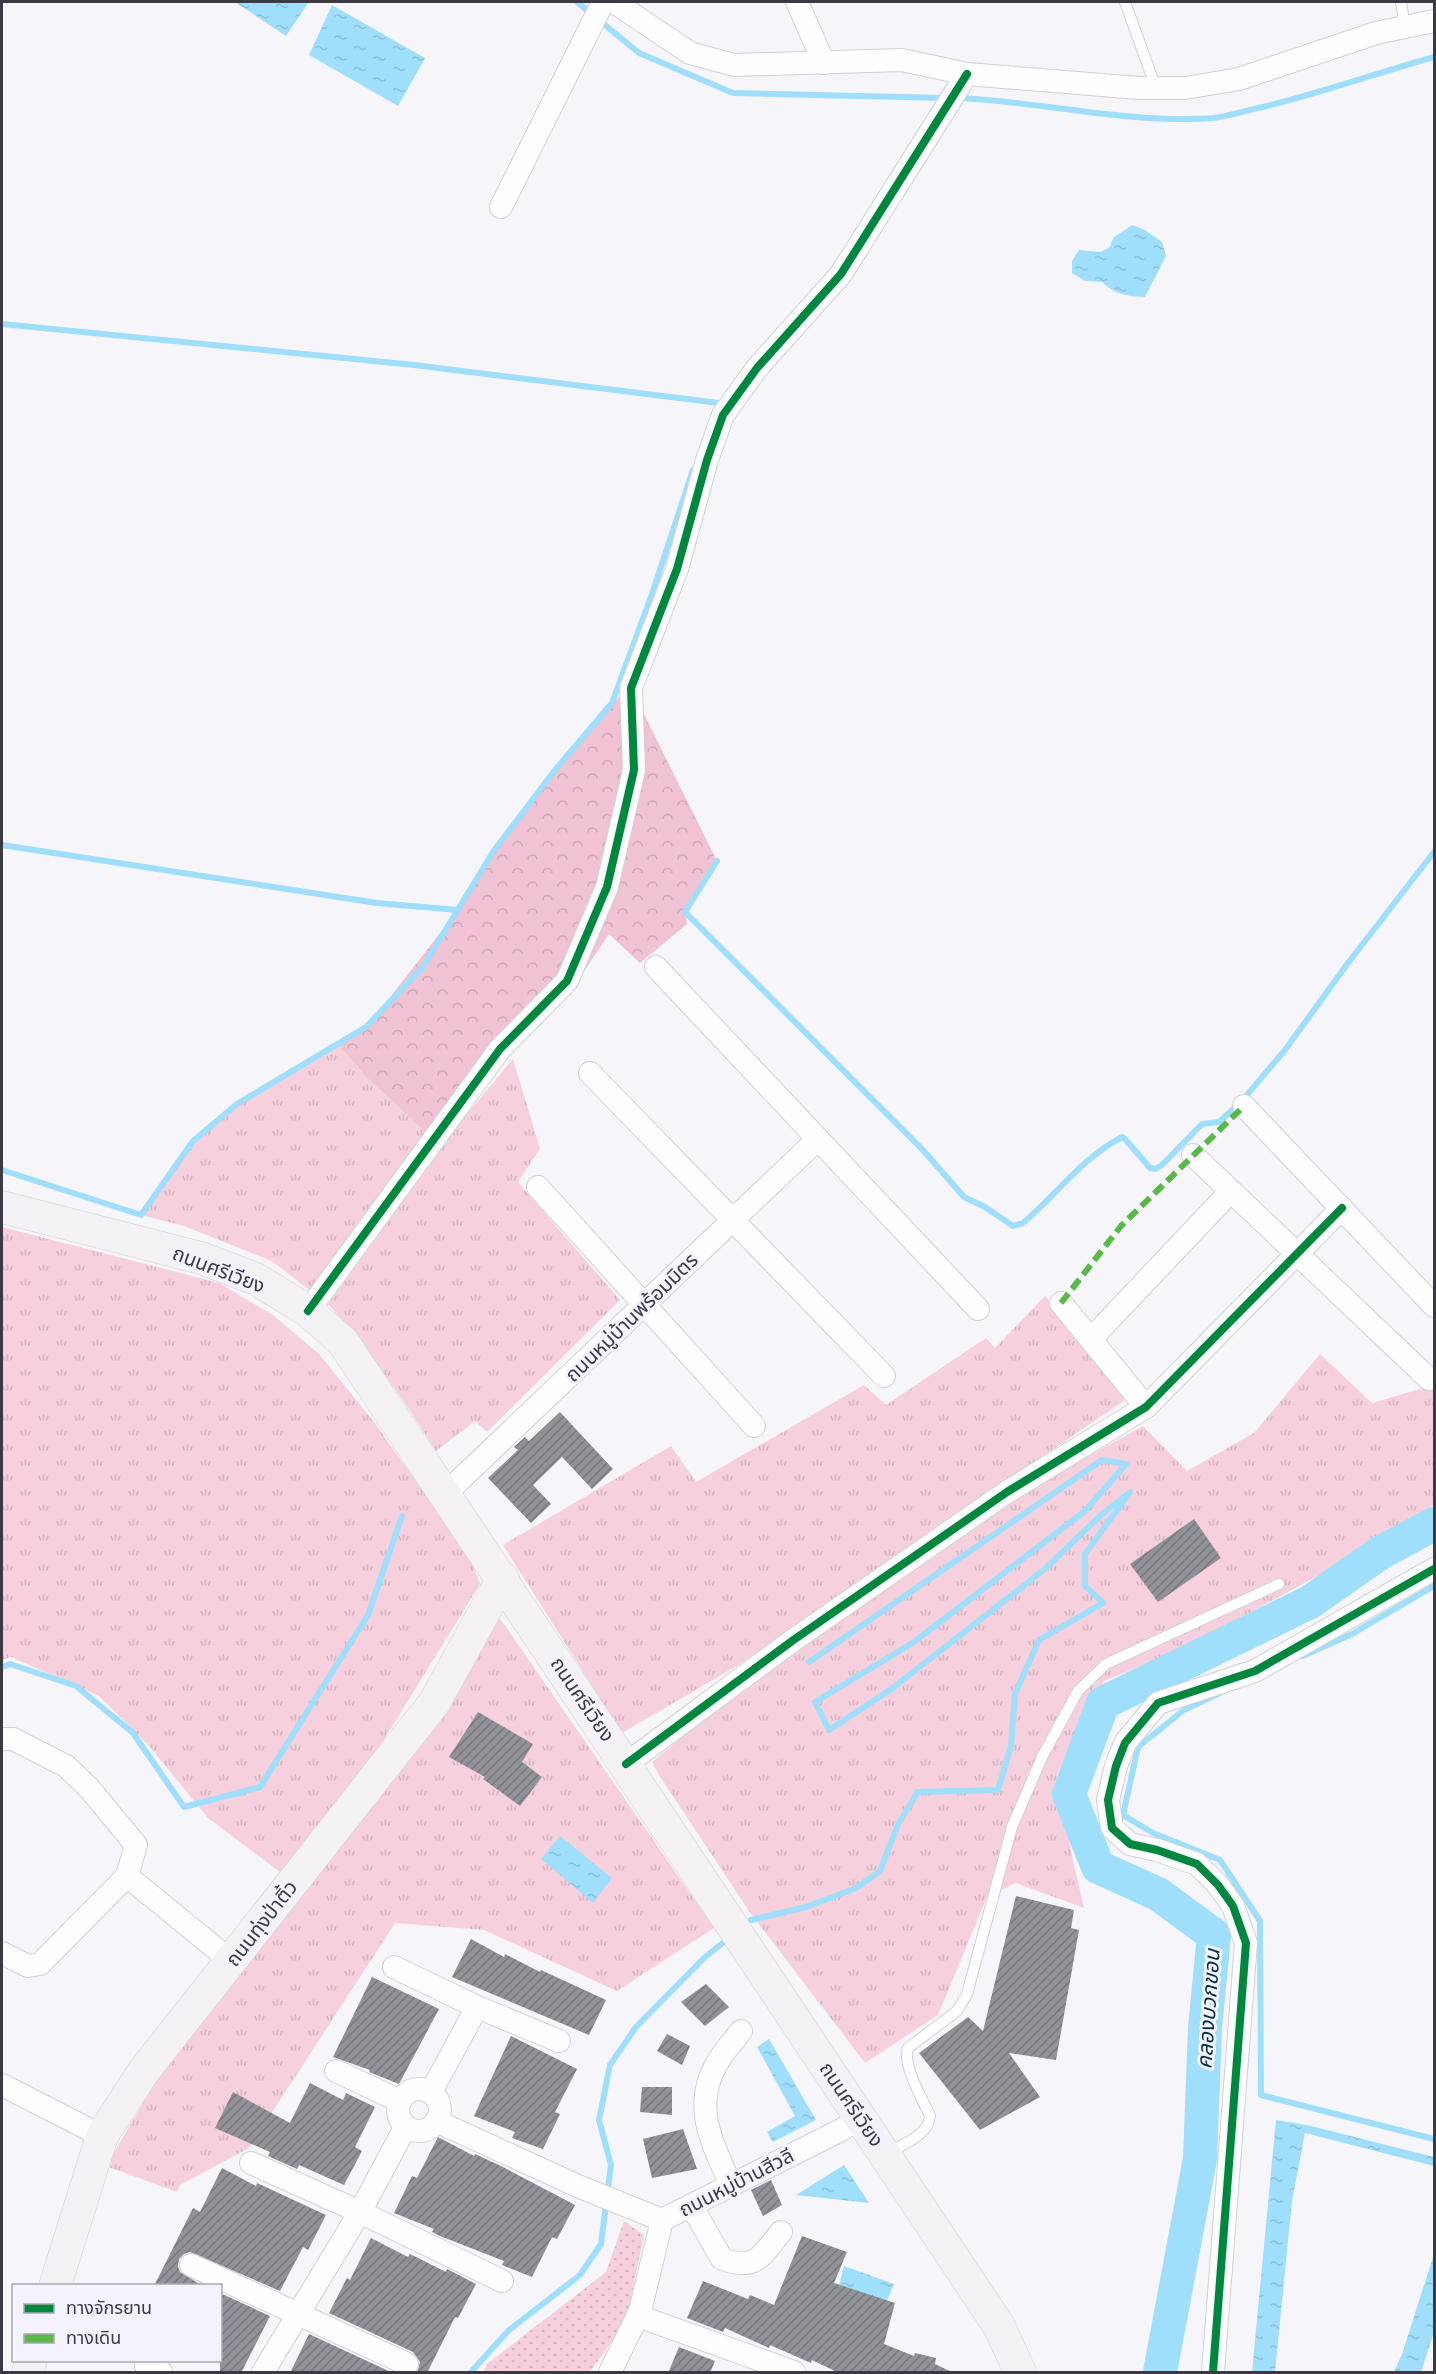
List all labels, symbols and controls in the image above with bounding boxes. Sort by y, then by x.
street label: ถนนศรีเวียง [169,1240,269,1298]
street label: ถนนหมู่บ้านพร้อมมิตร [559,1247,703,1388]
street label: ถนนศรีเวียง [546,1652,620,1746]
street label: ถนนทุ่งป่าติ้ว [220,1875,302,1971]
water label: คลองบวกขอน [1190,1947,1226,2070]
street label: ถนนศรีเวียง [815,2057,889,2151]
street label: ถนนหมู่บ้านสีวลี [674,2142,798,2223]
legend [12,2284,222,2362]
text: ทางจักรยาน [66,2296,152,2319]
text: ทางเดิน [66,2326,121,2349]

